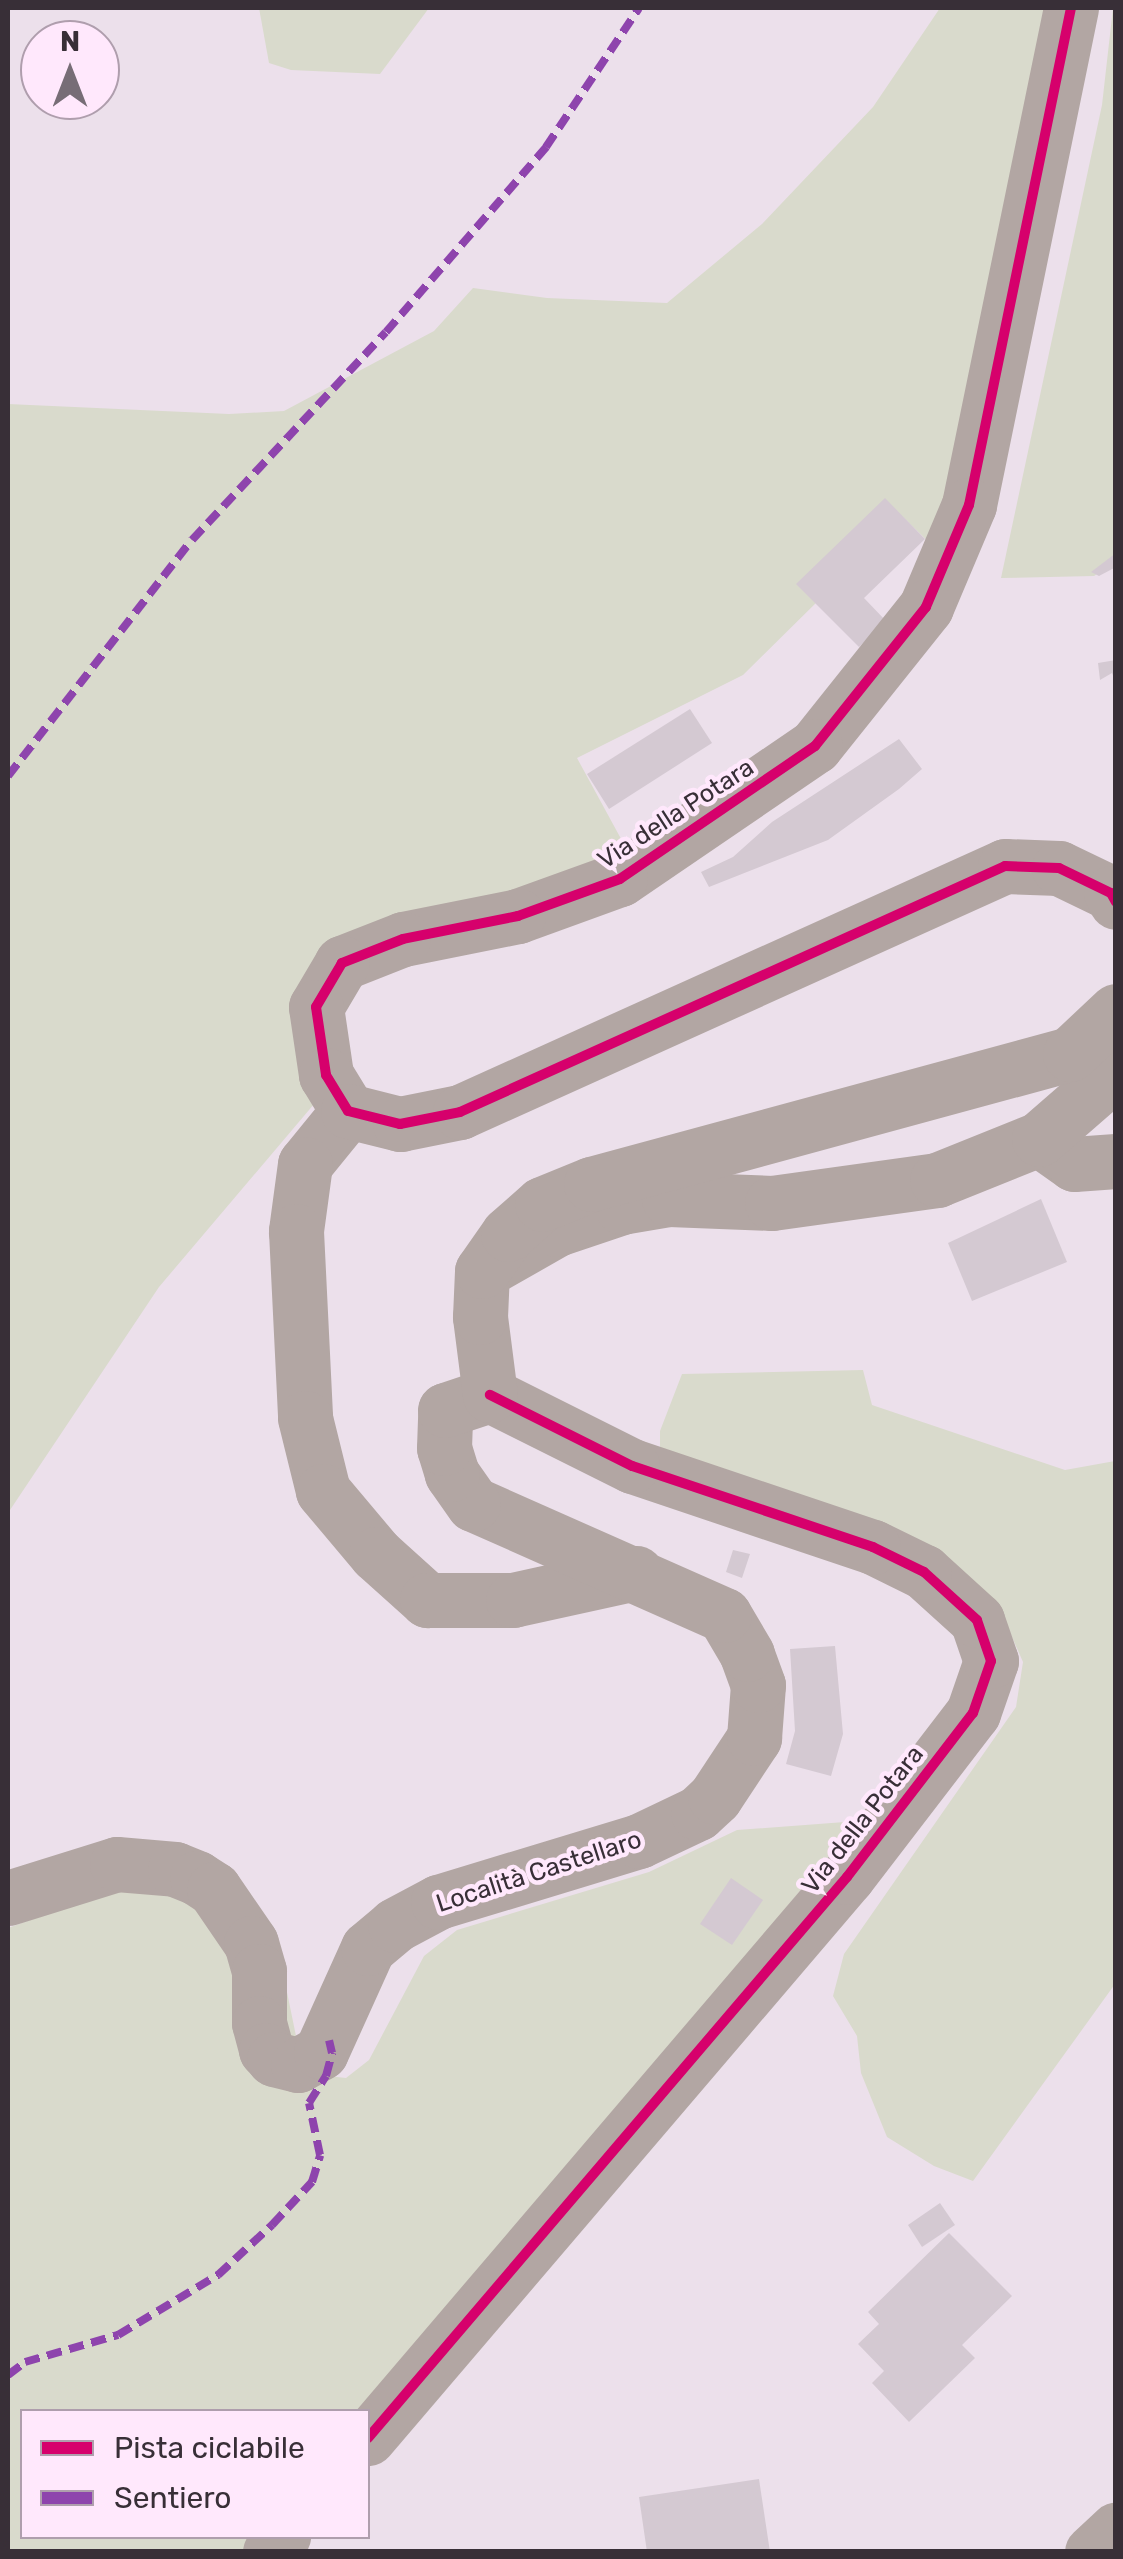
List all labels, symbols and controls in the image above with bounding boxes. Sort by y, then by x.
north arrow [20,20,120,120]
text: N [60,25,80,58]
street label: Via della Potara [592,752,760,876]
street label: Via della Potara [796,1740,930,1900]
street label: Località Castellaro [433,1825,645,1919]
legend [20,2409,370,2539]
text: Pista ciclabile [114,2430,305,2466]
text: Sentiero [114,2480,232,2516]

